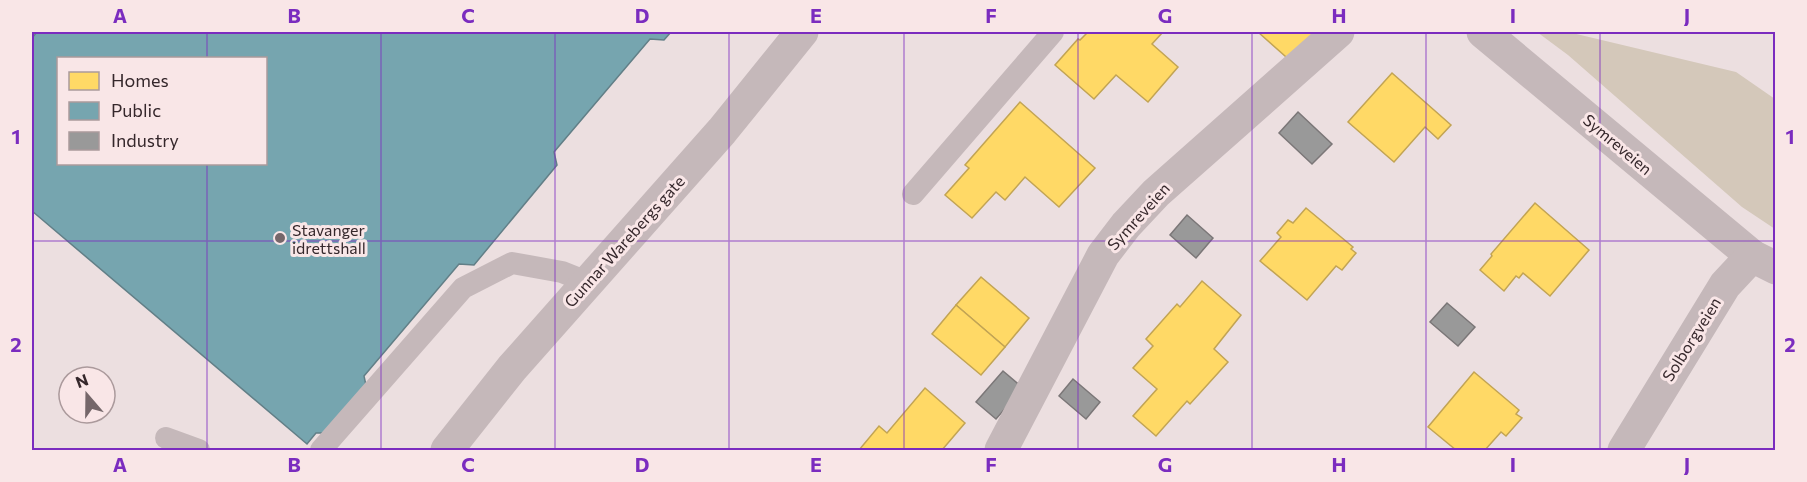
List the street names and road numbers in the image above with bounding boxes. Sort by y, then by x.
street label: Symreveien [1580,110,1656,178]
street label: Gunnar Warebergs gate [560,171,688,311]
street label: Symreveien [1103,179,1173,253]
street label: Solborgveien [1658,294,1724,384]

